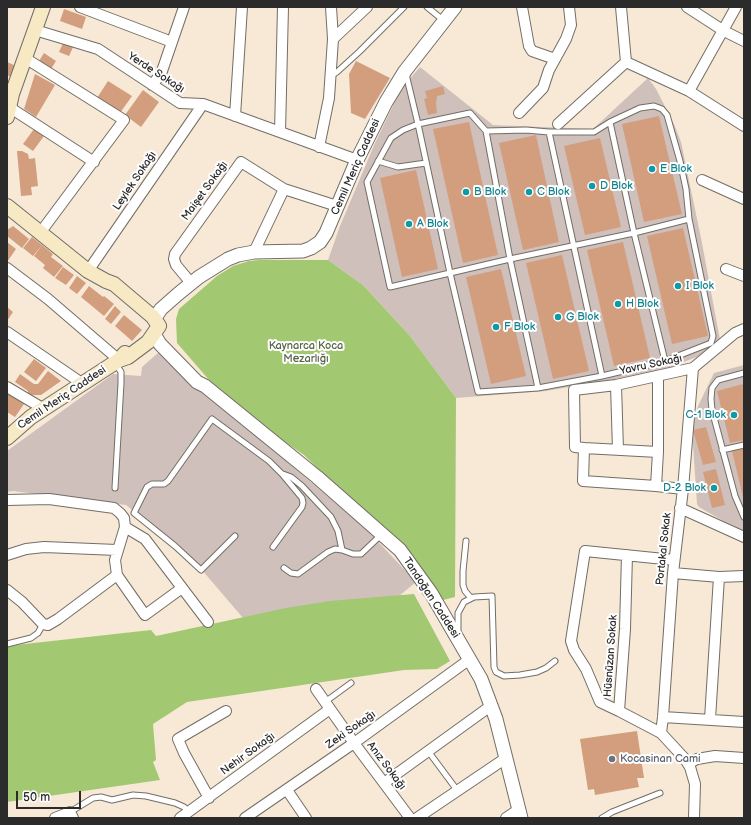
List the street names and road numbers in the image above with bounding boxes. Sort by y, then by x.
street label: Yerde Sokağı [125,50,187,96]
street label: Cemil Meriç Caddesi [329,117,383,217]
street label: Leylek Sokağı [111,149,159,213]
street label: Maişet Sokağı [179,159,231,223]
street label: Yavru Sokağı [619,352,683,378]
street label: Cemil Meriç Caddesi [15,363,109,433]
street label: Portakal Sokak [654,512,674,586]
street label: Tandoğan Caddesi [400,555,462,641]
street label: Hüsnüzan Sokak [602,615,620,697]
street label: Zeki Sokağı [324,708,378,752]
street label: Nehir Sokağı [218,730,278,778]
street label: Anız Sokağı [364,739,408,793]

